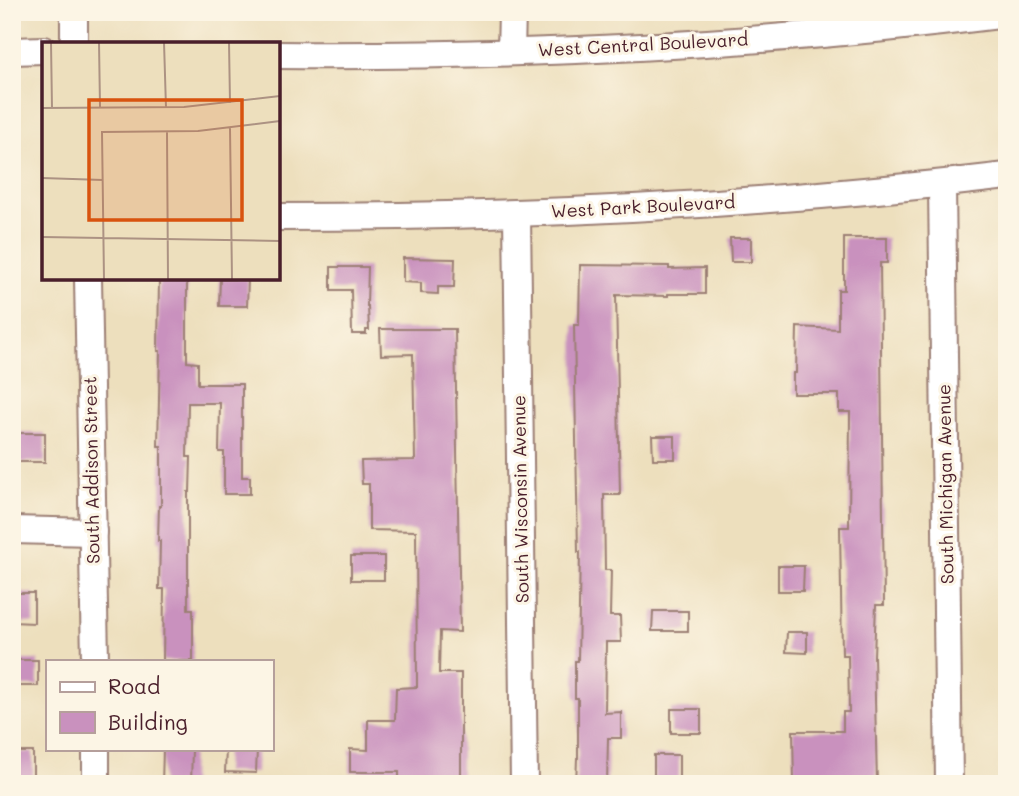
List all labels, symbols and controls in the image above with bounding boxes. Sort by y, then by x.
street label: West Central Boulevard [537,27,749,61]
inset map [42,42,280,280]
street label: West Park Boulevard [550,189,736,223]
street label: South Addison Street [77,376,105,564]
street label: South Michigan Avenue [931,384,959,584]
street label: South Wisconsin Avenue [506,395,534,603]
legend [46,660,273,750]
text: Road [108,672,160,699]
text: Building [108,708,188,735]

